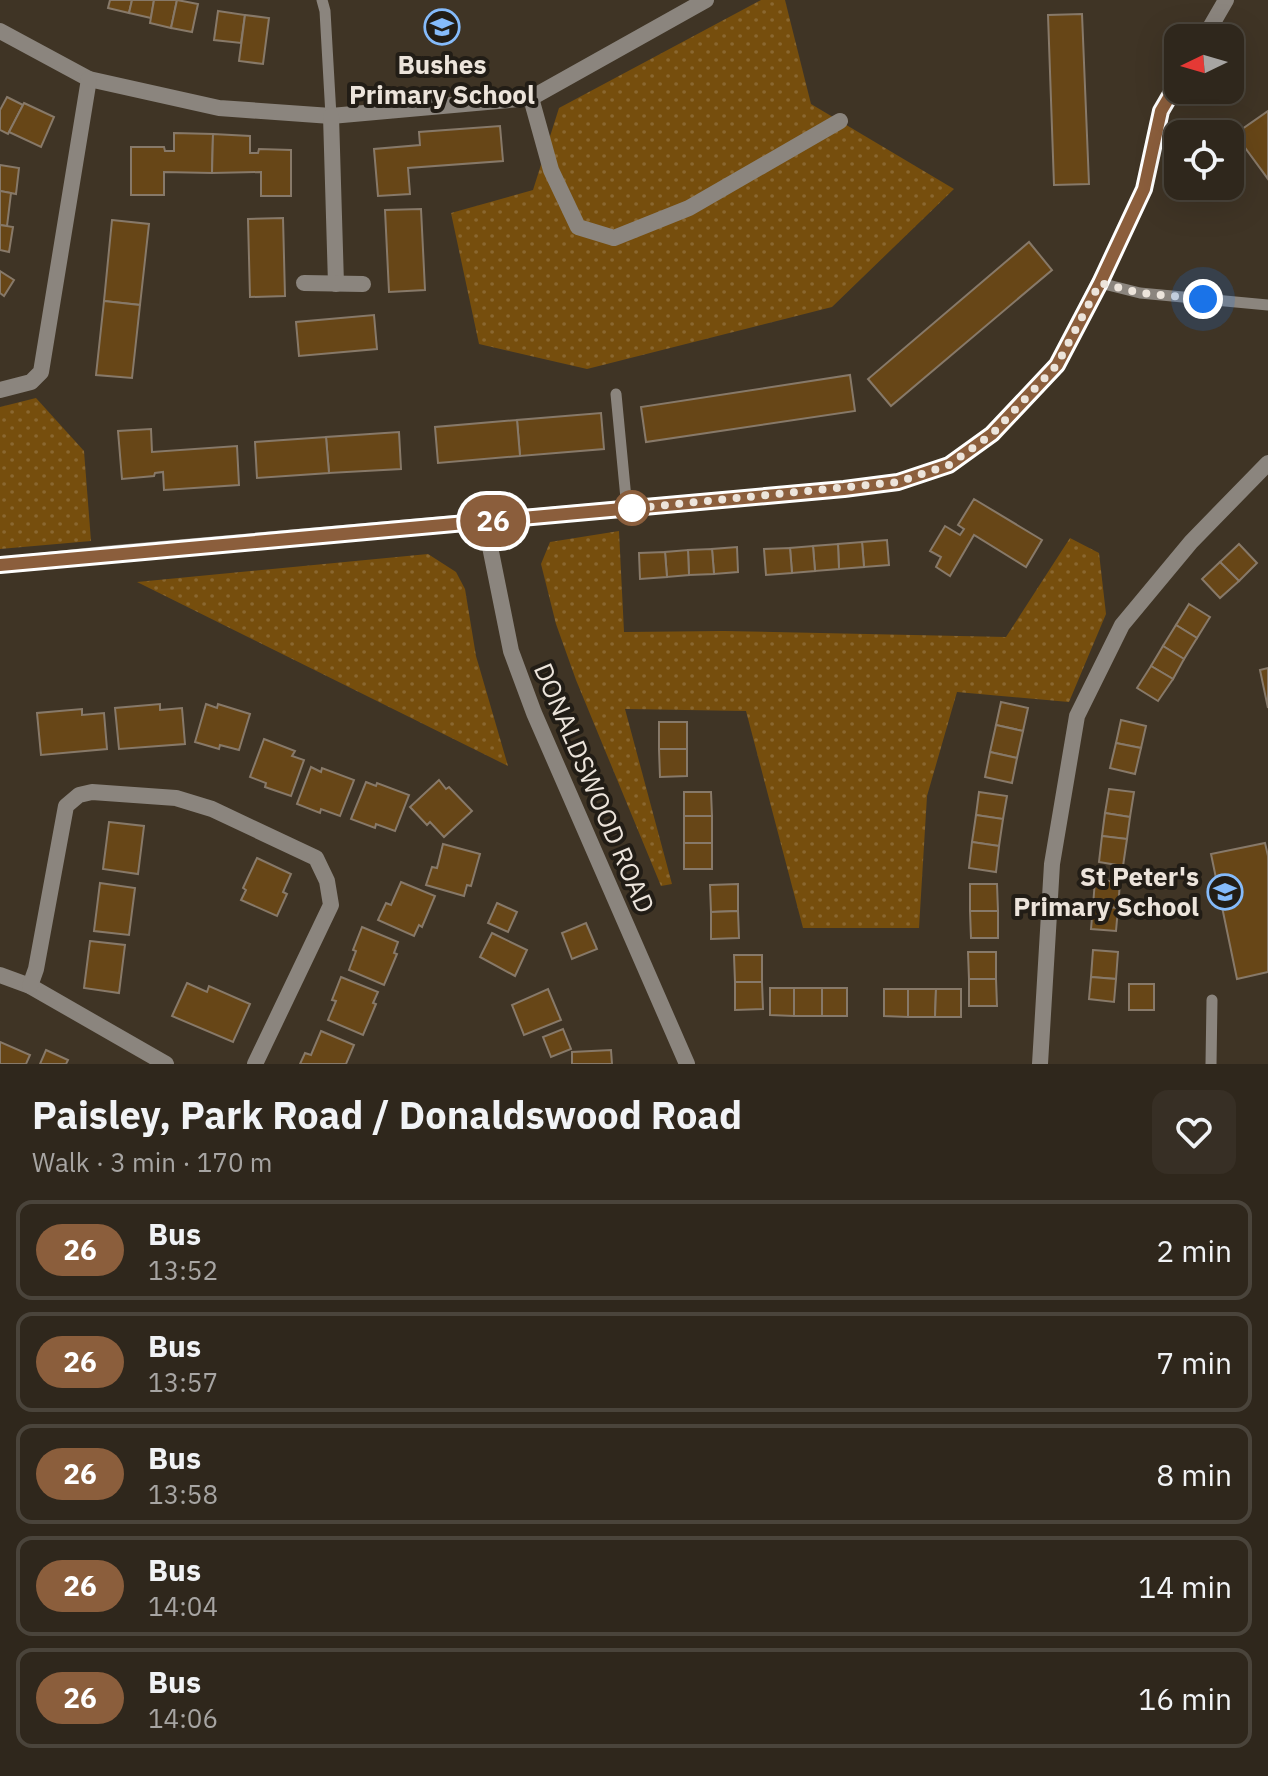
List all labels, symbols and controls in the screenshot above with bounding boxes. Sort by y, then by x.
school or university icon: Bushes Primary School [423,8,461,46]
north arrow [1164,24,1244,104]
map controls [1164,24,1244,200]
place label: Bushes Primary School [349,47,535,111]
button: locate [1164,120,1244,200]
your location [1183,279,1223,319]
unlabelled marker [615,491,649,525]
line badge: 26 [457,495,529,547]
text: 26 [476,502,510,539]
street label: DONALDSWOOD ROAD [527,657,663,918]
place label: St Peter's Primary School [1013,859,1199,923]
school or university icon: St Peter's Primary School [1206,873,1244,911]
text: Paisley, Park Road / Donaldswood Road [32,1090,742,1139]
button: heart [1152,1090,1236,1174]
text: Walk · 3 min · 170 m [32,1145,272,1179]
text: Bus [148,1214,201,1253]
text: 26 [63,1231,97,1268]
text: 2 min [1156,1231,1232,1270]
text: 13:52 [148,1253,218,1287]
text: Bus [148,1326,201,1365]
text: 26 [63,1343,97,1380]
text: 7 min [1156,1343,1232,1382]
text: 13:57 [148,1365,218,1399]
text: Bus [148,1438,201,1477]
text: 26 [63,1455,97,1492]
text: 8 min [1156,1455,1232,1494]
text: 13:58 [148,1477,218,1511]
text: Bus [148,1550,201,1589]
text: 26 [63,1567,97,1604]
text: 14 min [1138,1567,1232,1606]
text: 14:04 [148,1589,218,1623]
text: Bus [148,1662,201,1701]
text: 26 [63,1679,97,1716]
text: 16 min [1138,1679,1232,1718]
text: 14:06 [148,1701,218,1735]

